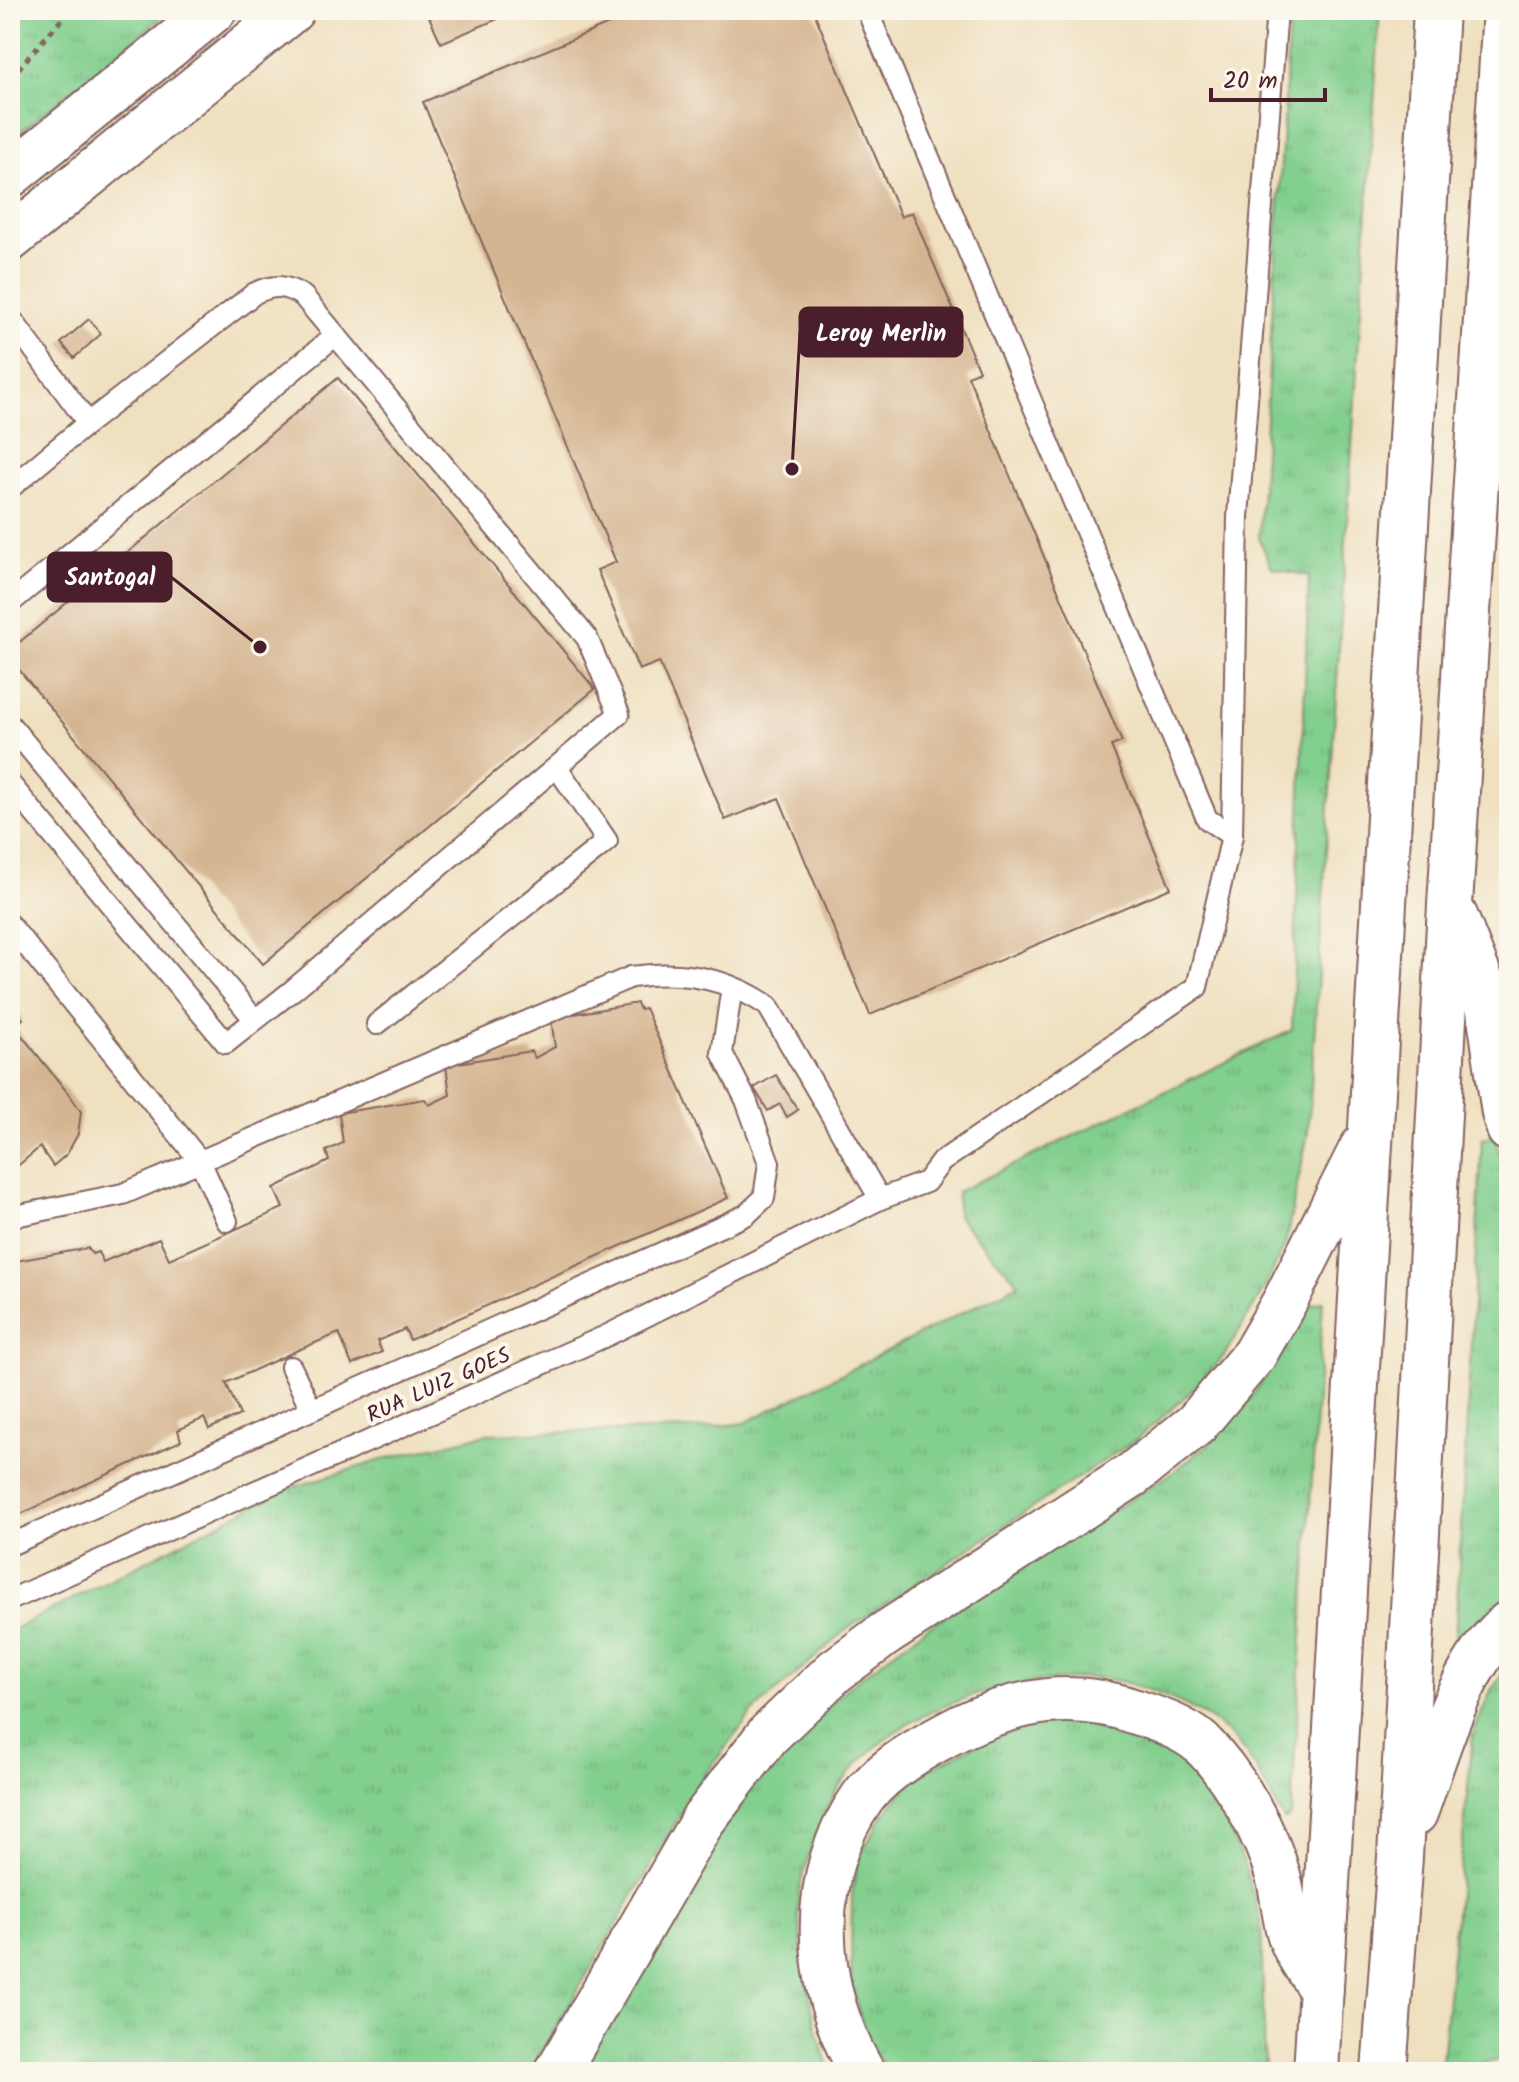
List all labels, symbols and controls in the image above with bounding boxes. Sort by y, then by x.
scale bar [1211,52,1325,102]
text: 20 m [1223,62,1278,101]
callout: Leroy Merlin [800,308,962,356]
text: Leroy Merlin [816,315,946,354]
callout: Santogal [48,553,171,601]
text: Santogal [65,559,156,598]
street label: RUA LUIZ GOES [361,1339,517,1434]

